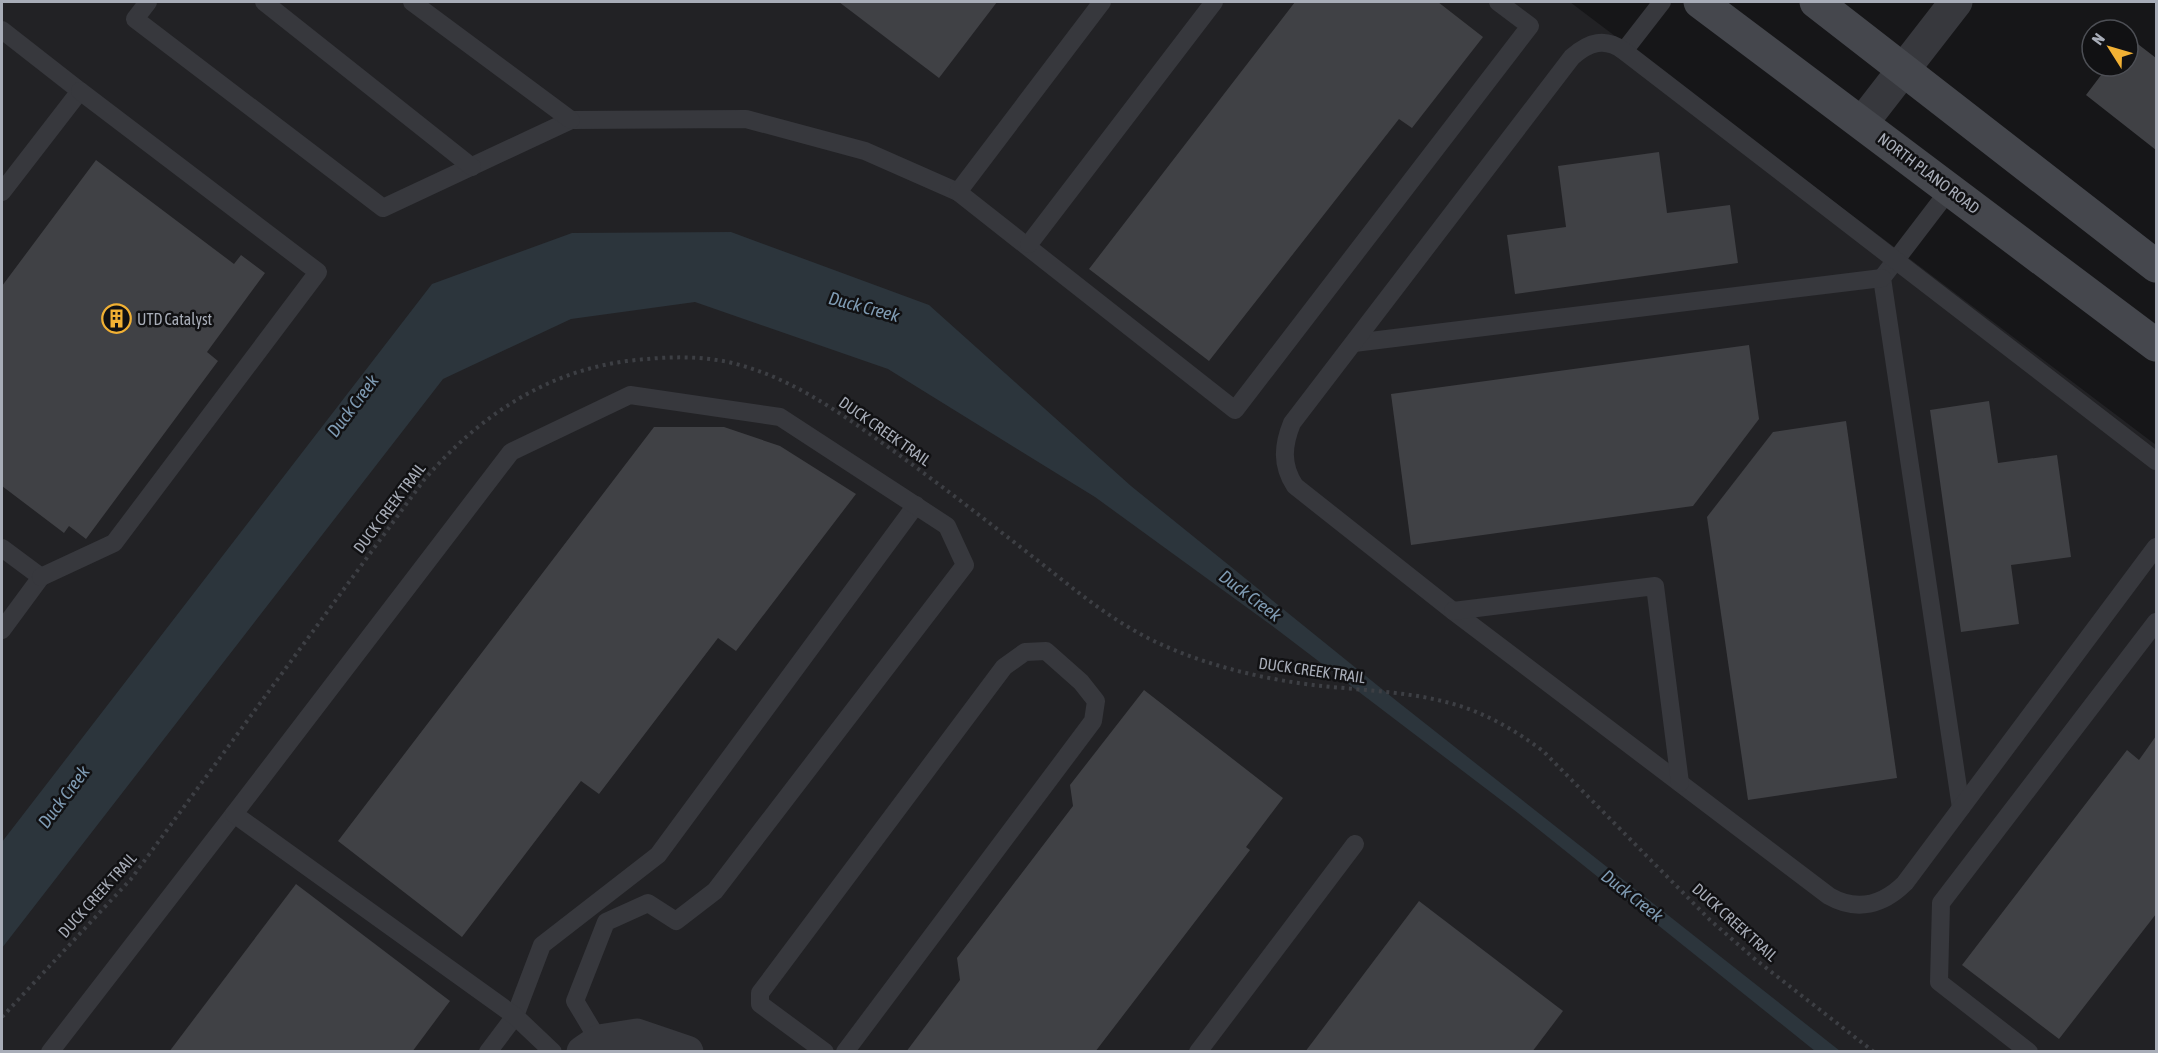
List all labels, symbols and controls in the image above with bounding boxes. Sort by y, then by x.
north arrow [2080,18,2140,78]
text: N [2088,30,2108,48]
street label: NORTH PLANO ROAD [1875,129,1983,217]
water label: Duck Creek [826,287,903,326]
building icon: UTD Catalyst [100,303,132,335]
place label: UTD Catalyst [137,310,213,329]
water label: Duck Creek [322,370,383,441]
street label: DUCK CREEK TRAIL [836,393,935,470]
street label: DUCK CREEK TRAIL [349,459,429,556]
water label: Duck Creek [1215,565,1286,626]
street label: DUCK CREEK TRAIL [1257,654,1367,687]
water label: Duck Creek [33,761,94,832]
street label: DUCK CREEK TRAIL [54,848,140,941]
water label: Duck Creek [1597,865,1668,927]
street label: DUCK CREEK TRAIL [1689,879,1782,965]

